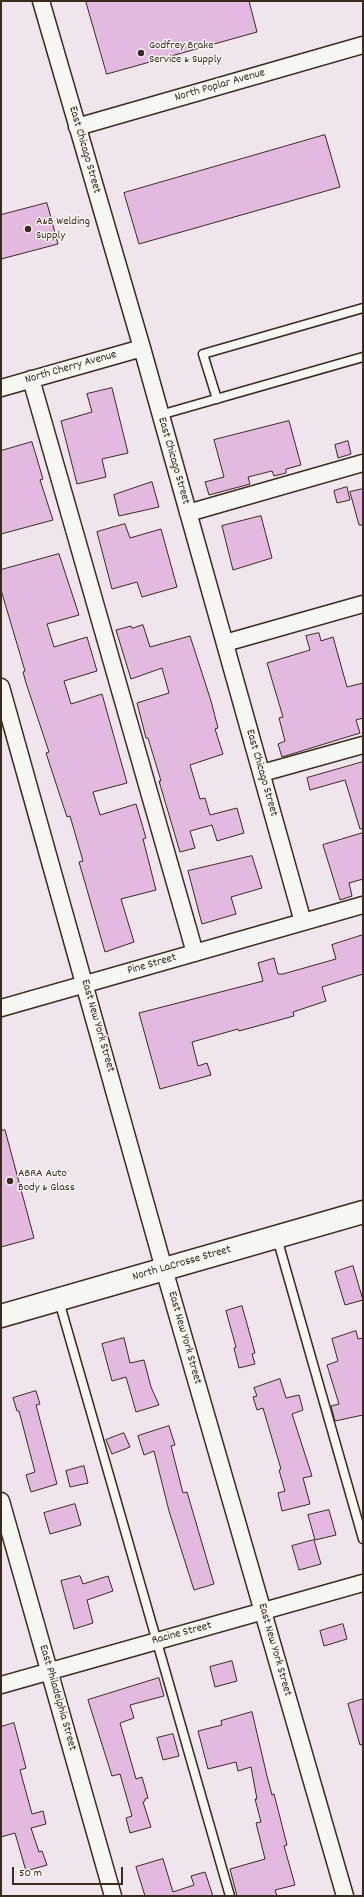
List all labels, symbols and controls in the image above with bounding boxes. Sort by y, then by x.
place label: Godfrey Brake Service & Supply [149,39,221,67]
marker: Godfrey Brake Service & Supply [136,48,146,58]
street label: North Poplar Avenue [173,66,267,106]
street label: East Chicago Street [65,105,103,195]
place label: A&B Welding Supply [36,215,90,243]
marker: A&B Welding Supply [23,224,33,234]
street label: North Cherry Avenue [24,348,118,388]
street label: East Chicago Street [154,416,192,506]
street label: East Chicago Street [242,728,280,818]
street label: Pine Street [126,951,178,979]
street label: East New York Street [77,978,117,1074]
place label: ABRA Auto Body & Glass [18,1167,75,1195]
marker: ABRA Auto Body & Glass [5,1176,15,1186]
street label: North LaCrosse Street [131,1243,233,1285]
street label: East New York Street [164,1290,204,1386]
street label: East New York Street [254,1602,294,1698]
street label: Racine Street [151,1619,213,1649]
street label: East Philadelphia Street [35,1643,79,1753]
scale bar [14,1859,125,1885]
text: 50 m [19,1865,42,1882]

